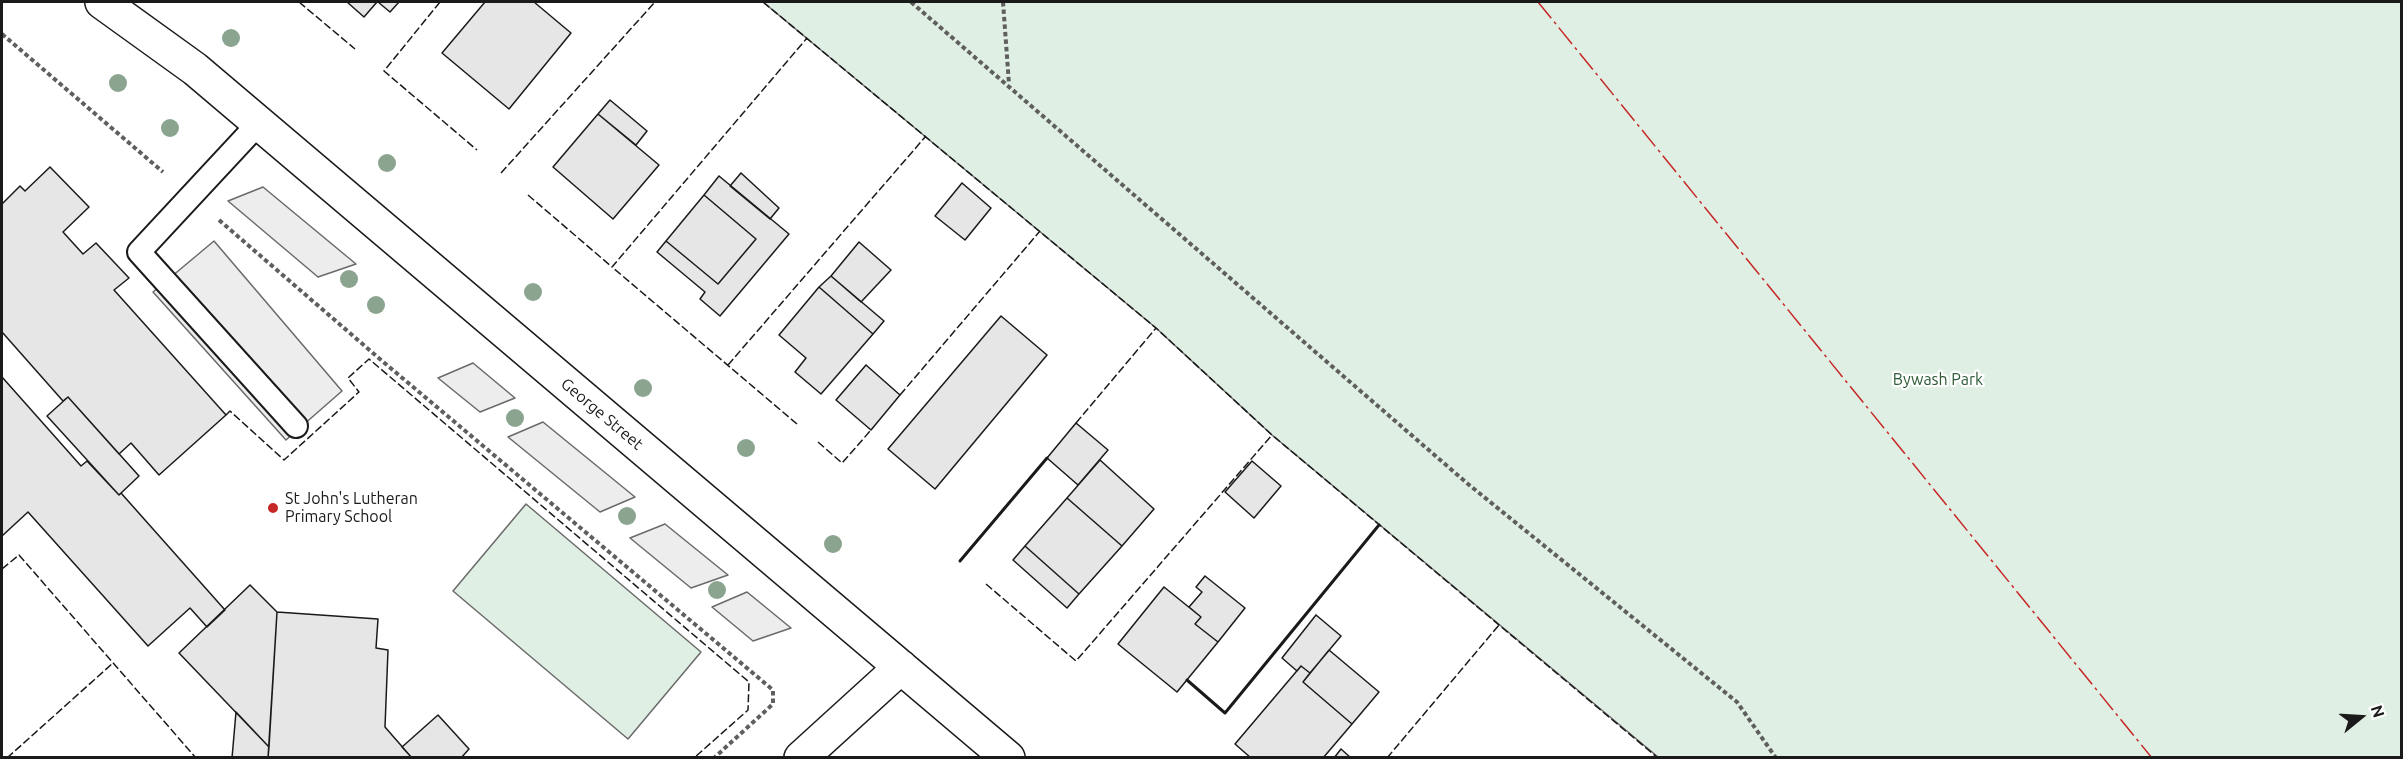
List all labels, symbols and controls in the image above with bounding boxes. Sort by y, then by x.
park label: Bywash Park [1893,370,1983,390]
street label: George Street [557,374,647,454]
place label: St John's Lutheran Primary School [285,489,418,527]
marker: St John's Lutheran Primary School [266,501,280,515]
north arrow [2331,687,2391,747]
text: N [2368,703,2389,720]

